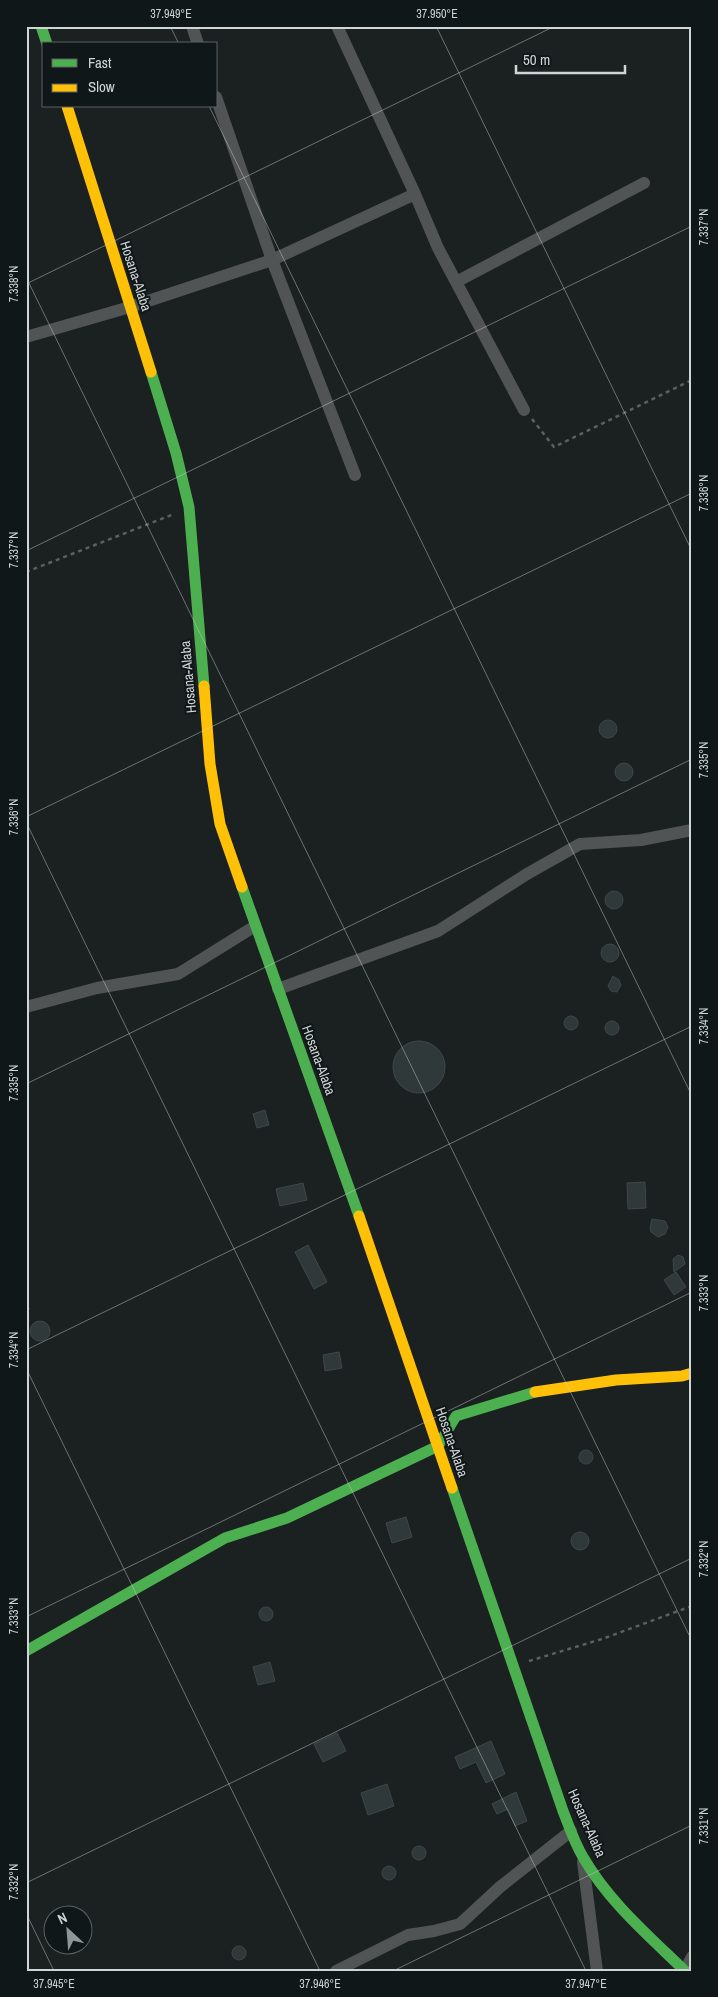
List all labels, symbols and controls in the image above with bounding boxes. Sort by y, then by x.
text: 37.949°E [150,6,192,22]
text: 37.950°E [416,6,458,22]
legend [42,42,218,108]
scale bar [516,42,624,74]
text: 50 m [523,49,550,70]
text: Fast [88,52,112,73]
text: Slow [88,76,115,97]
text: 7.337°N [696,209,712,245]
street label: Hosana-Alaba [116,239,156,314]
text: 7.338°N [6,266,22,302]
text: 7.336°N [696,475,712,511]
text: 7.337°N [6,532,22,568]
street label: Hosana-Alaba [176,639,200,714]
text: 7.335°N [696,742,712,778]
text: 7.336°N [6,799,22,835]
text: 7.334°N [696,1008,712,1044]
street label: Hosana-Alaba [298,1023,340,1098]
text: 7.335°N [6,1065,22,1101]
text: 7.333°N [696,1275,712,1311]
text: 7.334°N [6,1332,22,1368]
street label: Hosana-Alaba [432,1405,473,1480]
text: 7.332°N [696,1541,712,1577]
text: 7.333°N [6,1598,22,1634]
street label: Hosana-Alaba [564,1786,610,1860]
text: 7.331°N [696,1808,712,1844]
text: 7.332°N [6,1864,22,1900]
north arrow [42,1904,92,1954]
text: N [55,1908,70,1928]
text: 37.945°E [33,1976,75,1992]
text: 37.946°E [299,1976,341,1992]
text: 37.947°E [565,1976,607,1992]

